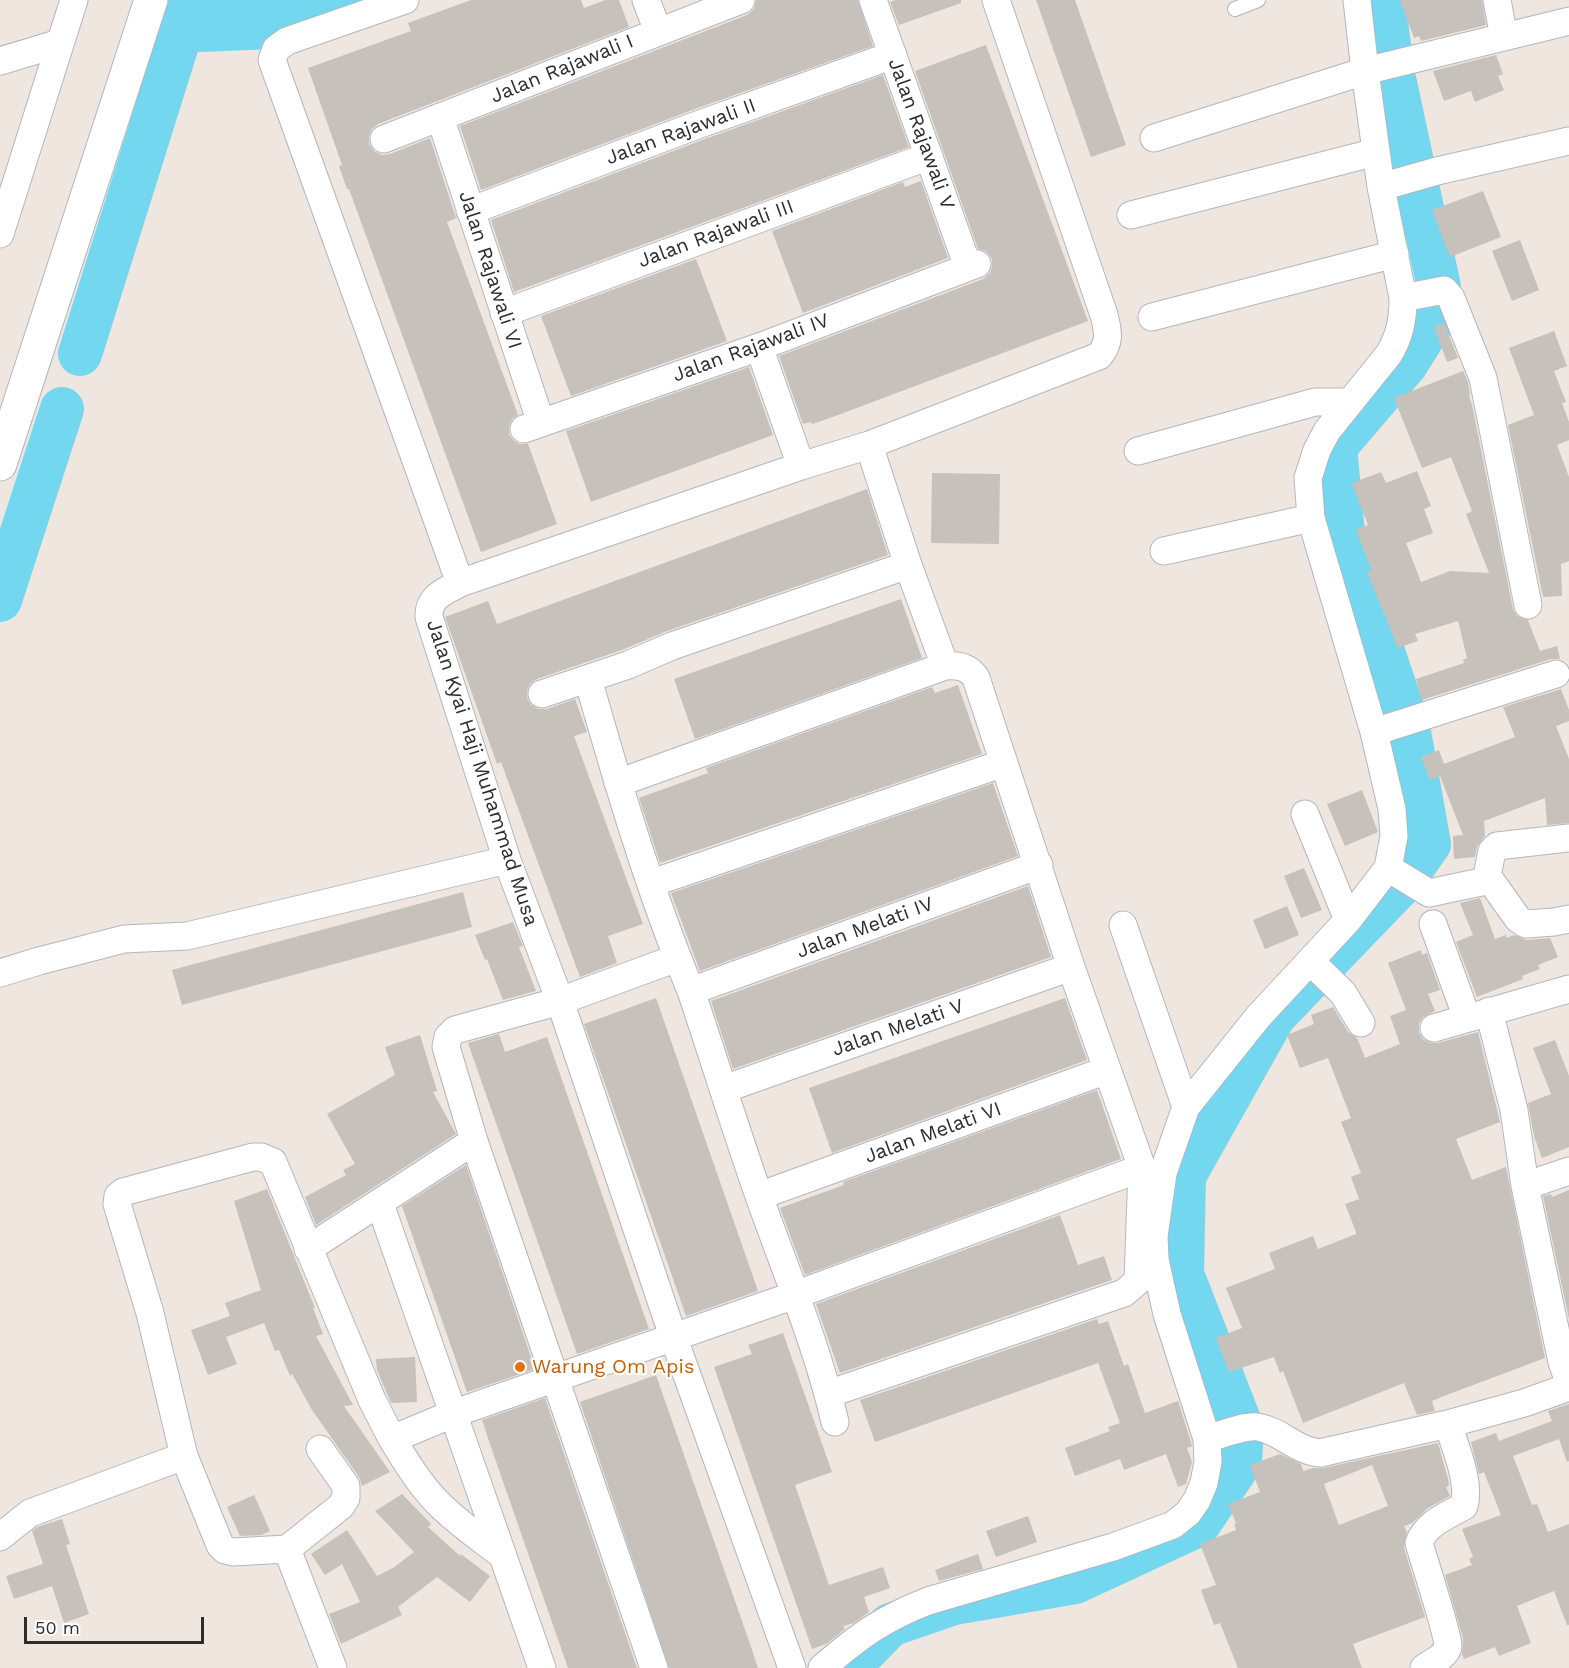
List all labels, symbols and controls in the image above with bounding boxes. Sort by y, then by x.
street label: Jalan Rajawali I [487,29,637,109]
street label: Jalan Rajawali V [883,55,959,213]
street label: Jalan Rajawali II [603,94,759,170]
street label: Jalan Rajawali VI [453,188,527,352]
street label: Jalan Rajawali III [635,195,797,273]
street label: Jalan Rajawali IV [669,309,833,387]
street label: Jalan Kyai Haji Muhammad Musa [421,617,543,929]
street label: Jalan Melati IV [793,892,937,964]
street label: Jalan Melati V [829,994,967,1062]
street label: Jalan Melati VI [861,1097,1005,1169]
place label: Warung Om Apis [532,1355,694,1379]
marker: Warung Om Apis [513,1360,527,1374]
scale bar [27,1605,207,1643]
text: 50 m [35,1617,80,1638]

